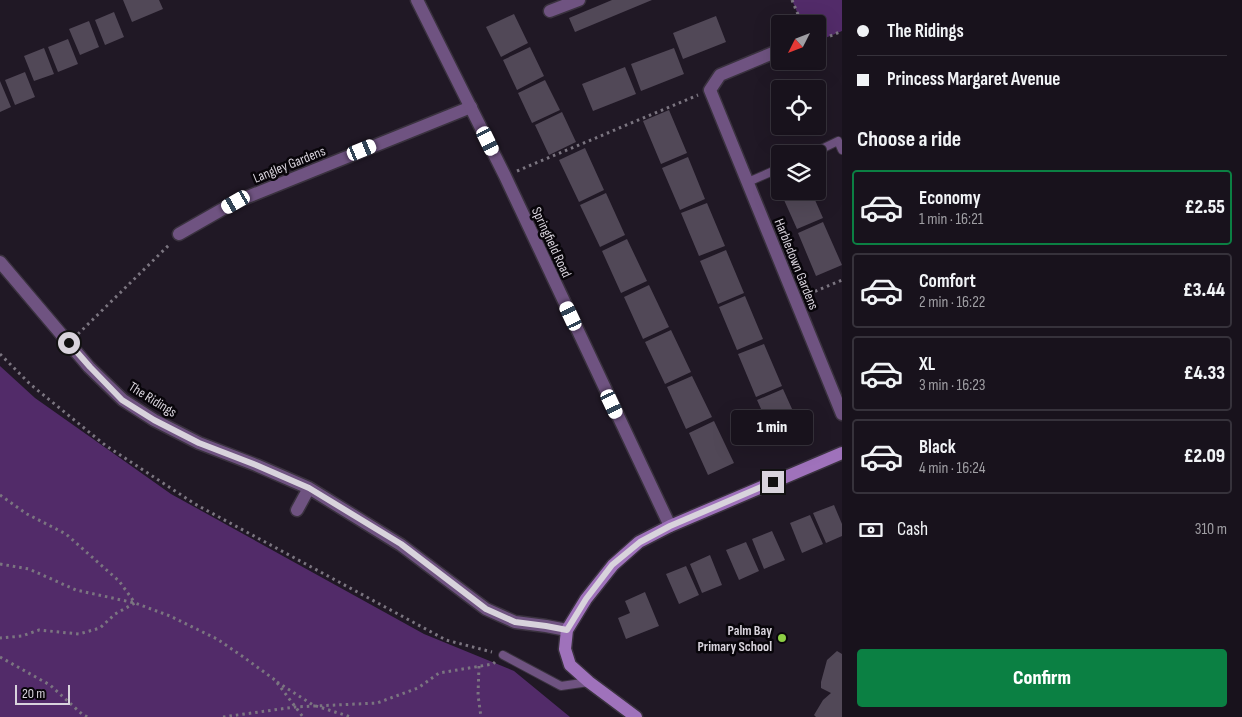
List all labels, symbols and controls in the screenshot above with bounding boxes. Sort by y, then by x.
north arrow [771,15,826,70]
map controls [771,15,826,200]
text: The Ridings [887,20,964,43]
text: Princess Margaret Avenue [887,68,1060,91]
button: locate [771,80,826,135]
car [474,124,501,158]
text: Choose a ride [857,126,961,153]
car [345,137,378,163]
street label: Langley Gardens [251,142,328,187]
button: layers [771,145,826,200]
icon: car [859,185,904,230]
text: Economy [919,187,981,210]
car [219,188,252,216]
text: £2.55 [1185,196,1225,219]
street label: Springfield Road [528,204,575,280]
text: 1 min · 16:21 [919,210,983,229]
street label: Harbledown Gardens [771,216,823,312]
icon: car [859,268,904,313]
text: Comfort [919,270,976,293]
text: £3.44 [1183,279,1225,302]
text: 2 min · 16:22 [919,293,985,312]
car [557,299,584,333]
route start [58,332,80,354]
icon: car [859,351,904,396]
text: XL [919,353,935,376]
text: £4.33 [1184,362,1225,385]
text: 3 min · 16:23 [919,376,986,395]
street label: The Ridings [126,378,180,421]
car [598,387,625,421]
callout: 1 min [732,410,814,444]
text: 1 min [757,418,787,437]
icon: car [859,434,904,479]
text: Black [919,436,956,459]
text: £2.09 [1184,445,1225,468]
text: 4 min · 16:24 [919,459,985,478]
route end [762,471,784,493]
icon: cash [857,516,885,544]
text: Cash [897,518,928,541]
text: 310 m [1195,520,1227,539]
place label: Palm Bay Primary School [698,622,772,655]
marker: Palm Bay Primary School [776,632,788,644]
button: Confirm [857,649,1227,707]
scale bar [15,682,70,705]
text: 20 m [22,685,45,702]

